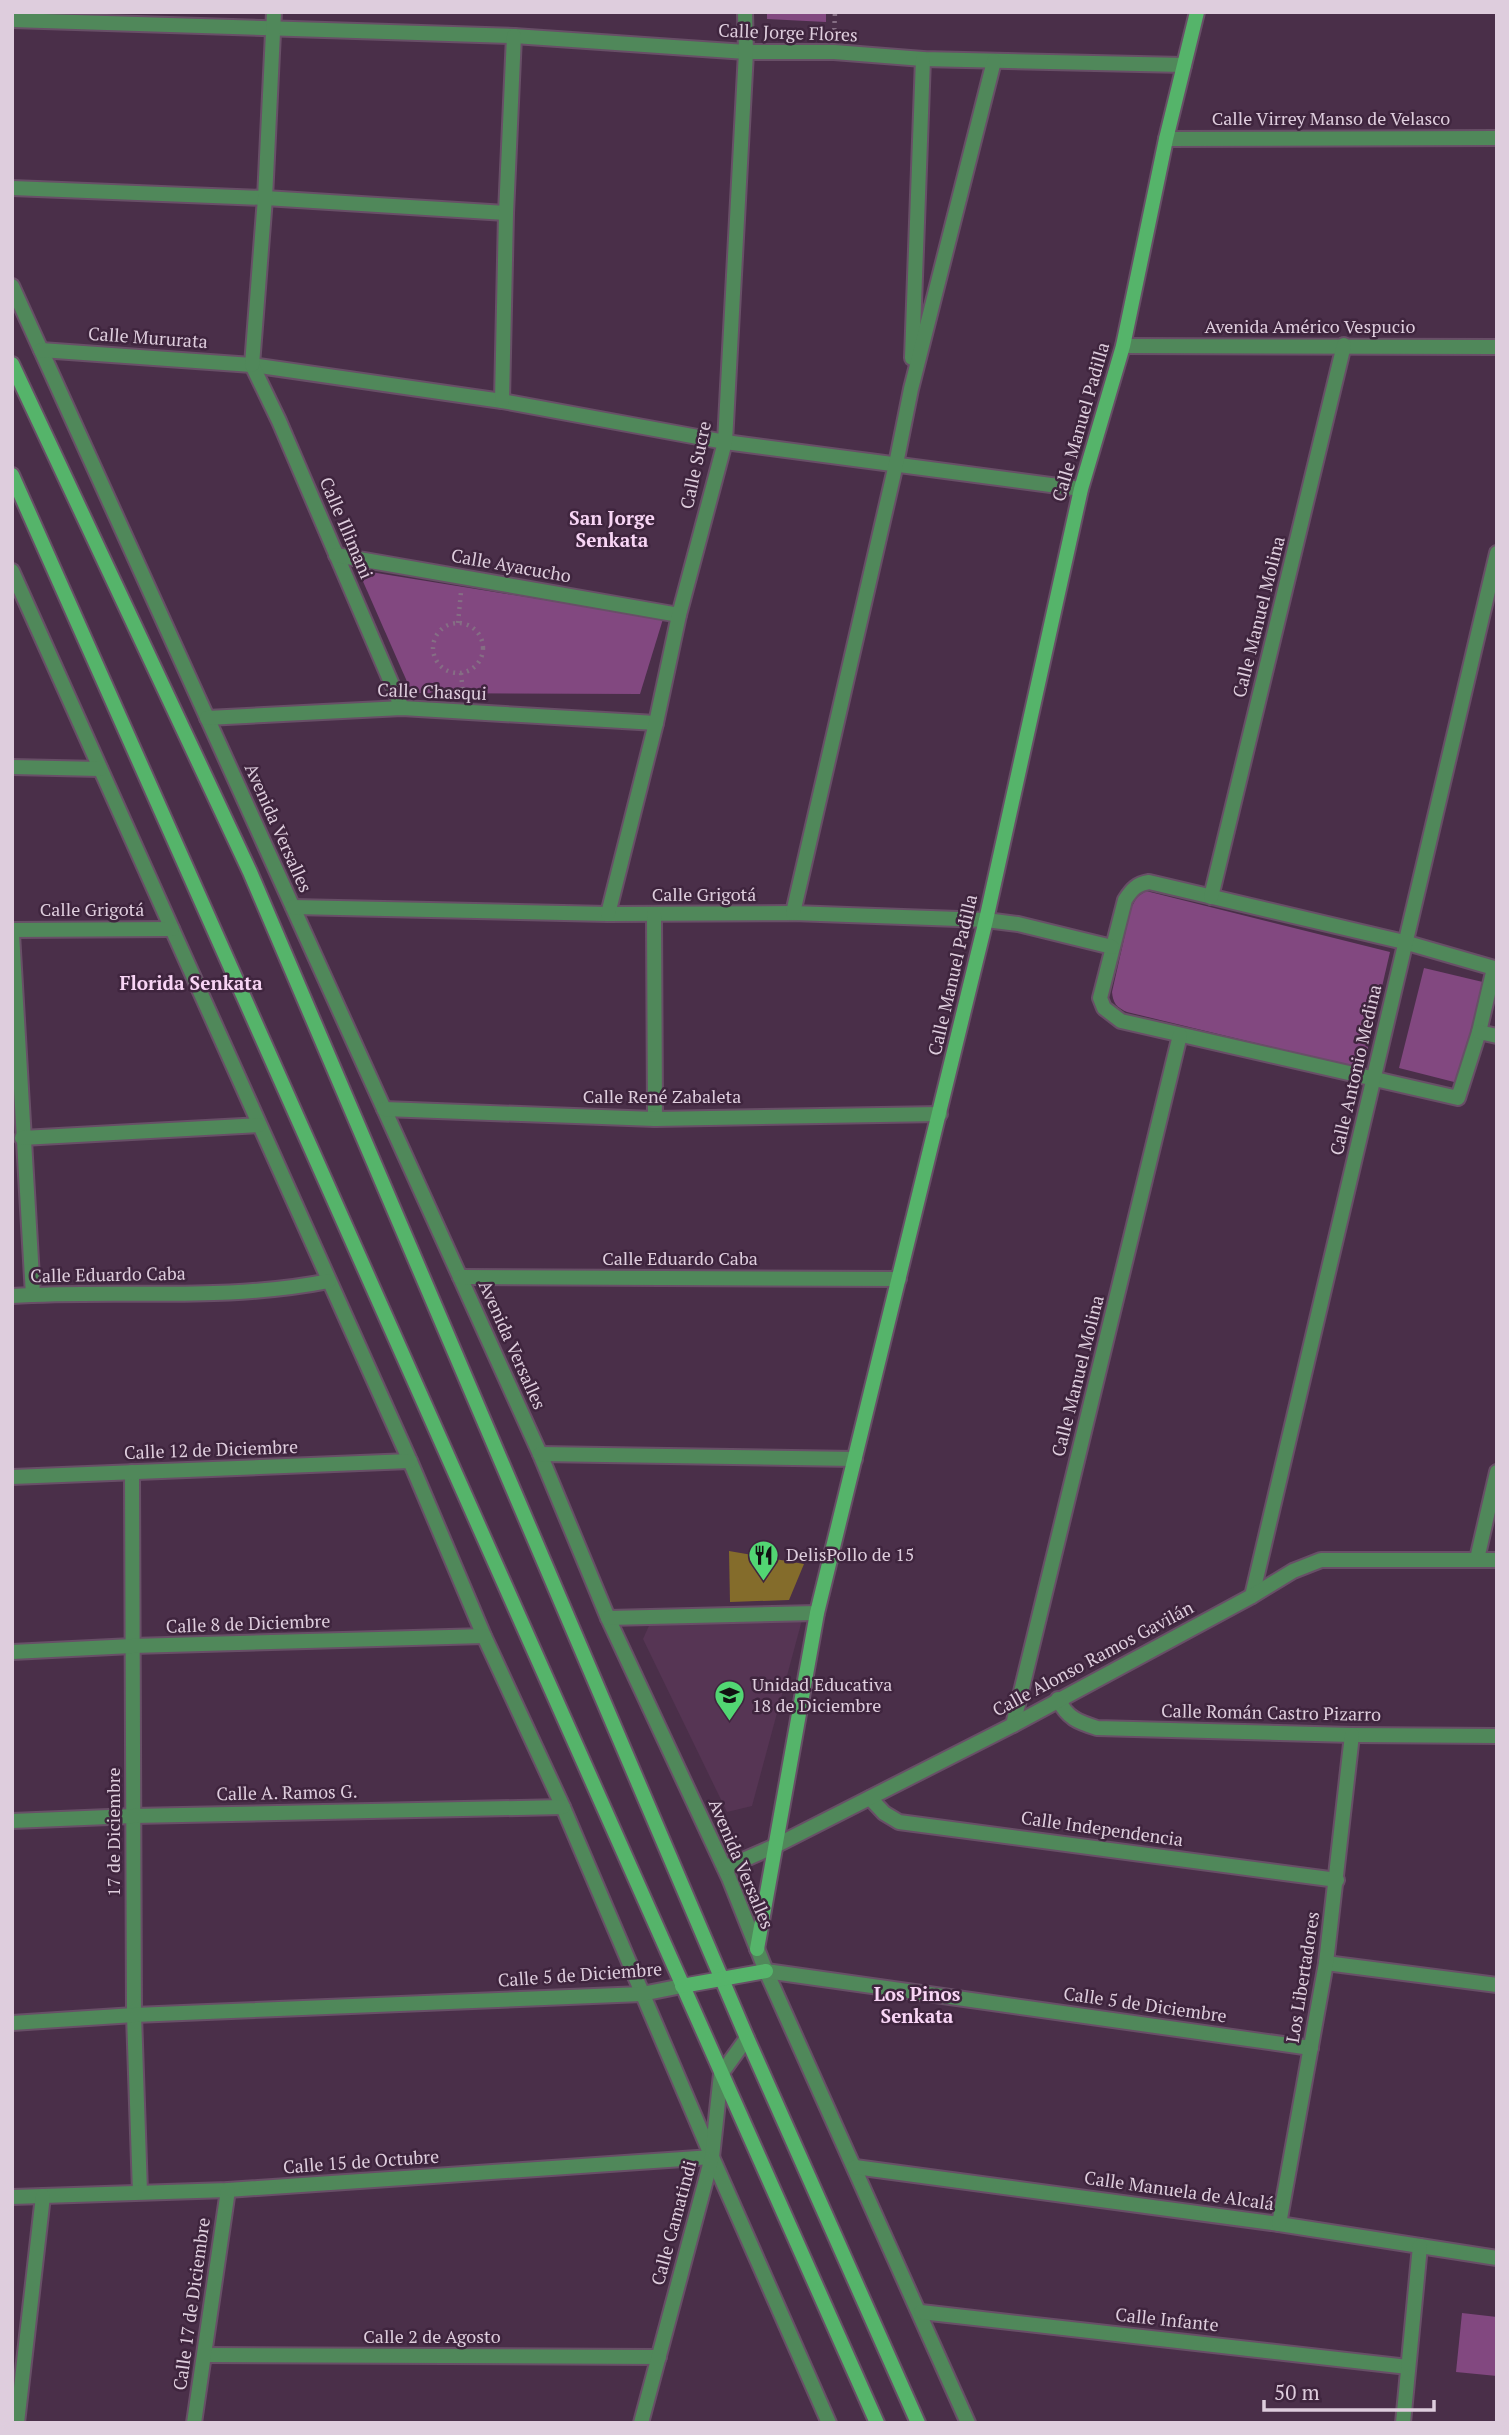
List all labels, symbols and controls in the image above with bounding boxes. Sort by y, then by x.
street label: Calle Jorge Flores [718,18,858,46]
street label: Calle Virrey Manso de Velasco [1212,106,1450,130]
street label: Avenida Américo Vespucio [1205,314,1416,338]
street label: Calle Mururata [87,321,209,353]
street label: Calle Manuel Padilla [1046,339,1114,504]
street label: Calle Sucre [674,419,716,511]
street label: Calle Illimani [315,473,379,582]
district label: San Jorge Senkata [569,505,655,552]
street label: Calle Manuel Molina [1226,533,1290,700]
street label: Calle Ayacucho [449,543,573,587]
street label: Calle Chasqui [377,677,487,705]
street label: Avenida Versalles [240,759,318,896]
street label: Calle Grigotá [652,882,756,906]
street label: Calle Manuel Padilla [922,892,982,1058]
street label: Calle Grigotá [40,897,144,921]
district label: Florida Senkata [120,970,263,995]
street label: Calle Antonio Medina [1324,982,1386,1157]
street label: Calle René Zabaleta [583,1084,741,1108]
street label: Calle Eduardo Caba [602,1246,758,1270]
street label: Calle Eduardo Caba [30,1261,186,1287]
street label: Avenida Versalles [474,1276,552,1413]
street label: Calle Manuel Molina [1045,1292,1109,1459]
street label: Calle 12 de Diciembre [123,1434,298,1464]
restaurant icon: DelisPollo de 15 [746,1538,780,1582]
place label: DelisPollo de 15 [786,1542,914,1566]
street label: Calle Alonso Ramos Gavilán [988,1595,1198,1721]
street label: Calle 8 de Diciembre [165,1608,331,1638]
place label: Unidad Educativa 18 de Diciembre [752,1672,892,1717]
school or university icon: Unidad Educativa 18 de Diciembre [712,1678,746,1722]
street label: Calle Román Castro Pizarro [1161,1698,1381,1726]
street label: 17 de Diciembre [101,1767,125,1897]
street label: Calle A. Ramos G. [216,1779,358,1805]
street label: Avenida Versalles [704,1795,780,1932]
street label: Calle Independencia [1019,1805,1185,1851]
street label: Los Libertadores [1280,1910,1324,2044]
street label: Calle 5 de Diciembre [497,1956,663,1992]
district label: Los Pinos Senkata [874,1981,961,2028]
street label: Calle 5 de Diciembre [1062,1981,1228,2027]
street label: Calle 15 de Octubre [282,2144,440,2178]
street label: Calle Camatindi [645,2158,701,2288]
street label: Calle Manuela de Alcalá [1083,2165,1276,2215]
street label: Calle 17 de Diciembre [167,2216,215,2392]
street label: Calle Infante [1114,2302,1220,2336]
street label: Calle 2 de Agosto [363,2324,501,2348]
scale bar [1264,2368,1434,2412]
text: 50 m [1274,2378,1320,2406]

